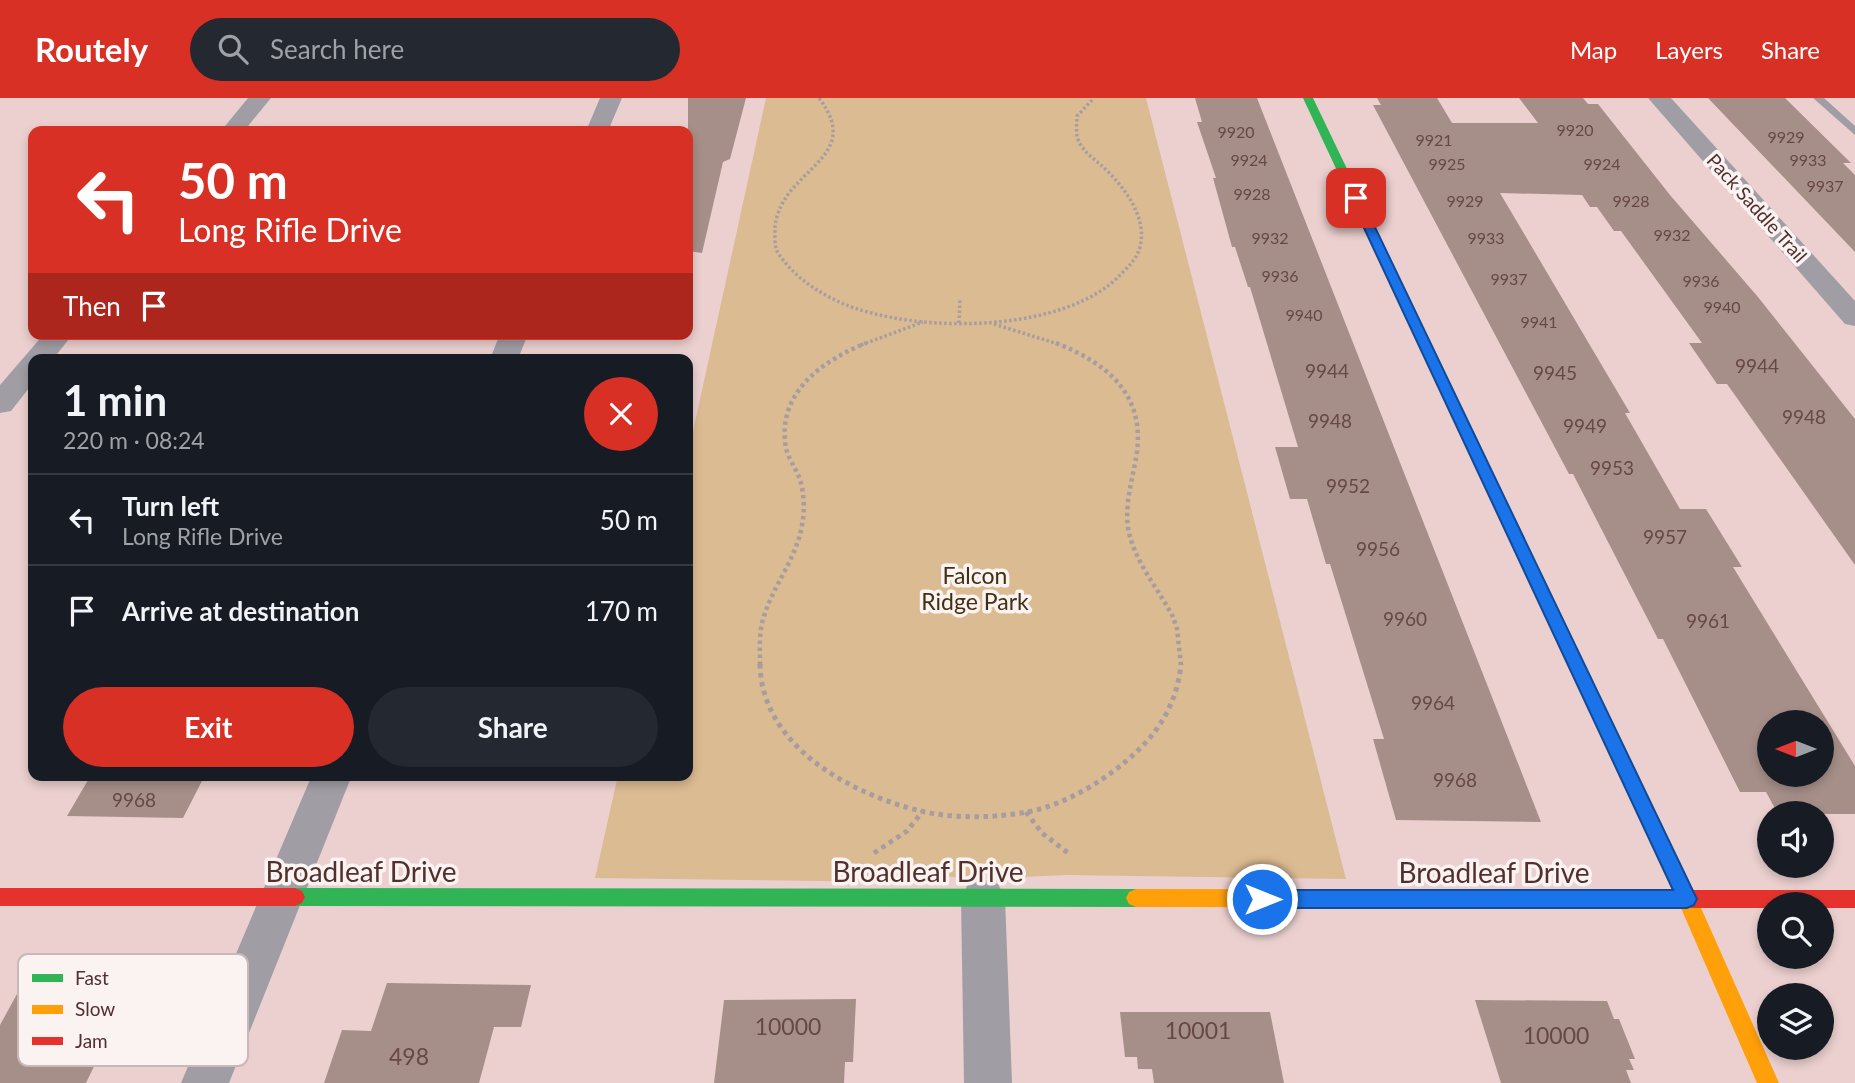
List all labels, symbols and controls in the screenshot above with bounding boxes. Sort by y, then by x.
search box [190,18,680,81]
text: Routely [35,29,148,69]
icon: search [214,30,252,68]
text: Search here [270,33,404,65]
text: Map [1570,35,1617,64]
text: Layers [1655,35,1723,64]
text: Share [1761,35,1820,64]
house number: 9920 [1556,120,1594,139]
house number: 9920 [1217,122,1255,141]
house number: 9929 [1767,127,1805,146]
house number: 9921 [1415,130,1453,149]
street label: Pack Saddle Trail [1703,149,1812,267]
house number: 9924 [1230,150,1268,169]
house number: 9933 [1789,150,1827,169]
text: 50 m [178,151,288,209]
icon: left [63,154,154,245]
house number: 9925 [1428,154,1466,173]
house number: 9924 [1583,154,1621,173]
pin [1326,168,1386,228]
house number: 9937 [1806,176,1844,195]
icon: arrive [1337,179,1375,217]
house number: 9928 [1233,184,1271,203]
house number: 9929 [1446,191,1484,210]
house number: 9928 [1612,191,1650,210]
text: Long Rifle Drive [178,210,402,249]
house number: 9932 [1653,225,1691,244]
house number: 9932 [1251,228,1289,247]
house number: 9933 [1467,228,1505,247]
house number: 9936 [1261,266,1299,285]
house number: 9937 [1490,269,1528,288]
house number: 9936 [1682,271,1720,290]
icon: arrive [135,287,173,325]
text: Then [63,290,121,322]
house number: 9940 [1703,297,1741,316]
house number: 9940 [1285,305,1323,324]
house number: 9941 [1520,312,1558,331]
house number: 9944 [1735,354,1779,377]
house number: 9944 [1305,359,1349,382]
house number: 9945 [1533,361,1577,384]
text: 1 min [63,375,167,425]
button: close [584,377,658,451]
house number: 9948 [1782,405,1826,428]
house number: 9948 [1308,409,1352,432]
house number: 9949 [1563,414,1607,437]
text: 220 m · 08:24 [63,426,205,454]
house number: 9953 [1590,456,1634,479]
house number: 9952 [1326,474,1370,497]
text: Turn left [122,490,219,522]
icon: left [63,501,101,539]
text: 50 m [600,504,658,536]
text: Long Rifle Drive [122,522,283,550]
house number: 9957 [1643,525,1687,548]
house number: 9956 [1356,537,1400,560]
park label: Falcon Ridge Park [921,561,1029,615]
icon: arrive [63,592,101,630]
text: Arrive at destination [122,595,359,627]
text: 170 m [585,595,658,627]
house number: 9960 [1383,607,1427,630]
house number: 9961 [1686,609,1730,632]
button: Exit [63,687,354,767]
button: Share [368,687,658,767]
house number: 9964 [1411,691,1455,714]
north arrow [1757,710,1834,788]
map controls [1757,710,1834,1060]
house number: 9968 [1433,768,1477,791]
house number: 9968 [112,788,156,811]
button: sound [1757,801,1834,878]
street label: Broadleaf Drive [265,854,457,888]
street label: Broadleaf Drive [832,854,1024,888]
street label: Broadleaf Drive [1398,855,1590,889]
position arrow [1225,862,1299,936]
button: search [1757,892,1834,969]
legend [18,954,248,1066]
text: Fast [75,966,109,989]
button: layers [1757,983,1834,1060]
text: Slow [75,997,115,1020]
house number: 10000 [755,1012,821,1040]
house number: 10001 [1165,1016,1231,1044]
house number: 10000 [1523,1021,1589,1049]
text: Jam [75,1029,108,1052]
house number: 498 [389,1042,429,1070]

